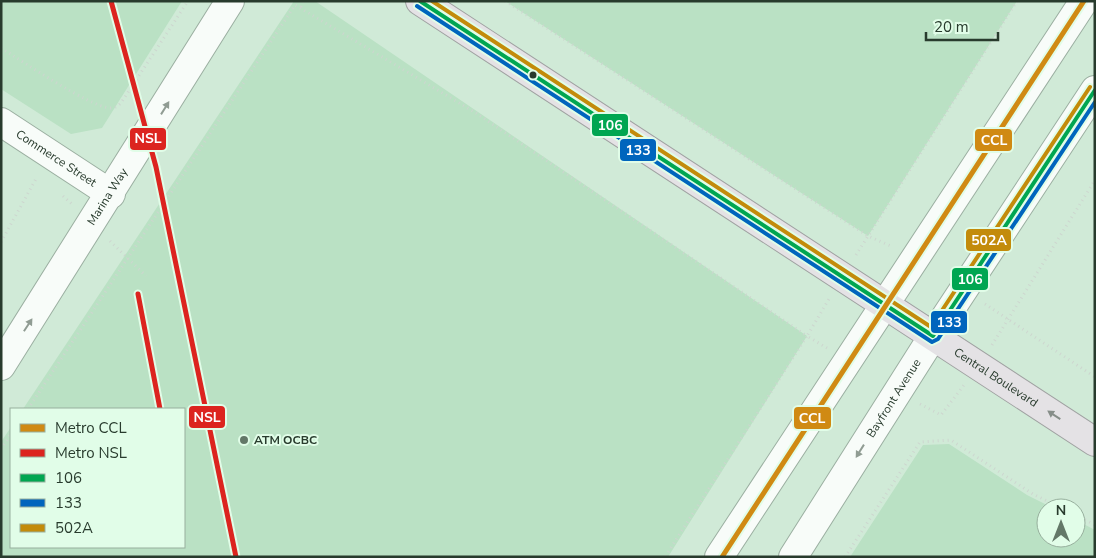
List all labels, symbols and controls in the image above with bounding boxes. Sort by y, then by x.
scale bar [926,10,998,42]
text: 20 m [934,17,969,37]
unlabelled marker [528,70,538,80]
one-way arrow [160,101,169,114]
line badge: 106 [591,113,629,137]
text: 106 [597,116,623,135]
street label: Commerce Street [13,126,100,191]
line badge: NSL [129,127,167,151]
line badge: CCL [974,128,1013,152]
text: NSL [134,129,162,148]
text: CCL [981,131,1007,150]
line badge: 133 [619,138,657,162]
text: 133 [625,141,651,160]
street label: Marina Way [83,164,132,228]
line badge: 502A [965,228,1012,252]
text: 502A [971,231,1007,250]
line badge: 106 [951,267,989,291]
text: 106 [957,270,983,289]
line badge: 133 [930,310,968,334]
text: 133 [936,313,962,332]
one-way arrow [23,318,32,331]
street label: Central Boulevard [951,344,1041,411]
street label: Bayfront Avenue [863,356,925,441]
line badge: NSL [188,405,226,429]
line badge: CCL [793,406,832,430]
legend [10,408,185,548]
text: NSL [193,408,221,427]
text: CCL [799,409,825,428]
one-way arrow [1047,410,1061,420]
text: Metro CCL [55,418,127,438]
place label: ATM OCBC [254,432,317,448]
marker: ATM OCBC [238,434,250,446]
text: Metro NSL [55,443,127,463]
one-way arrow [855,445,865,458]
text: 106 [55,468,82,488]
text: 133 [55,493,82,513]
north arrow [1036,498,1086,548]
text: N [1056,501,1066,520]
text: 502A [55,518,93,538]

